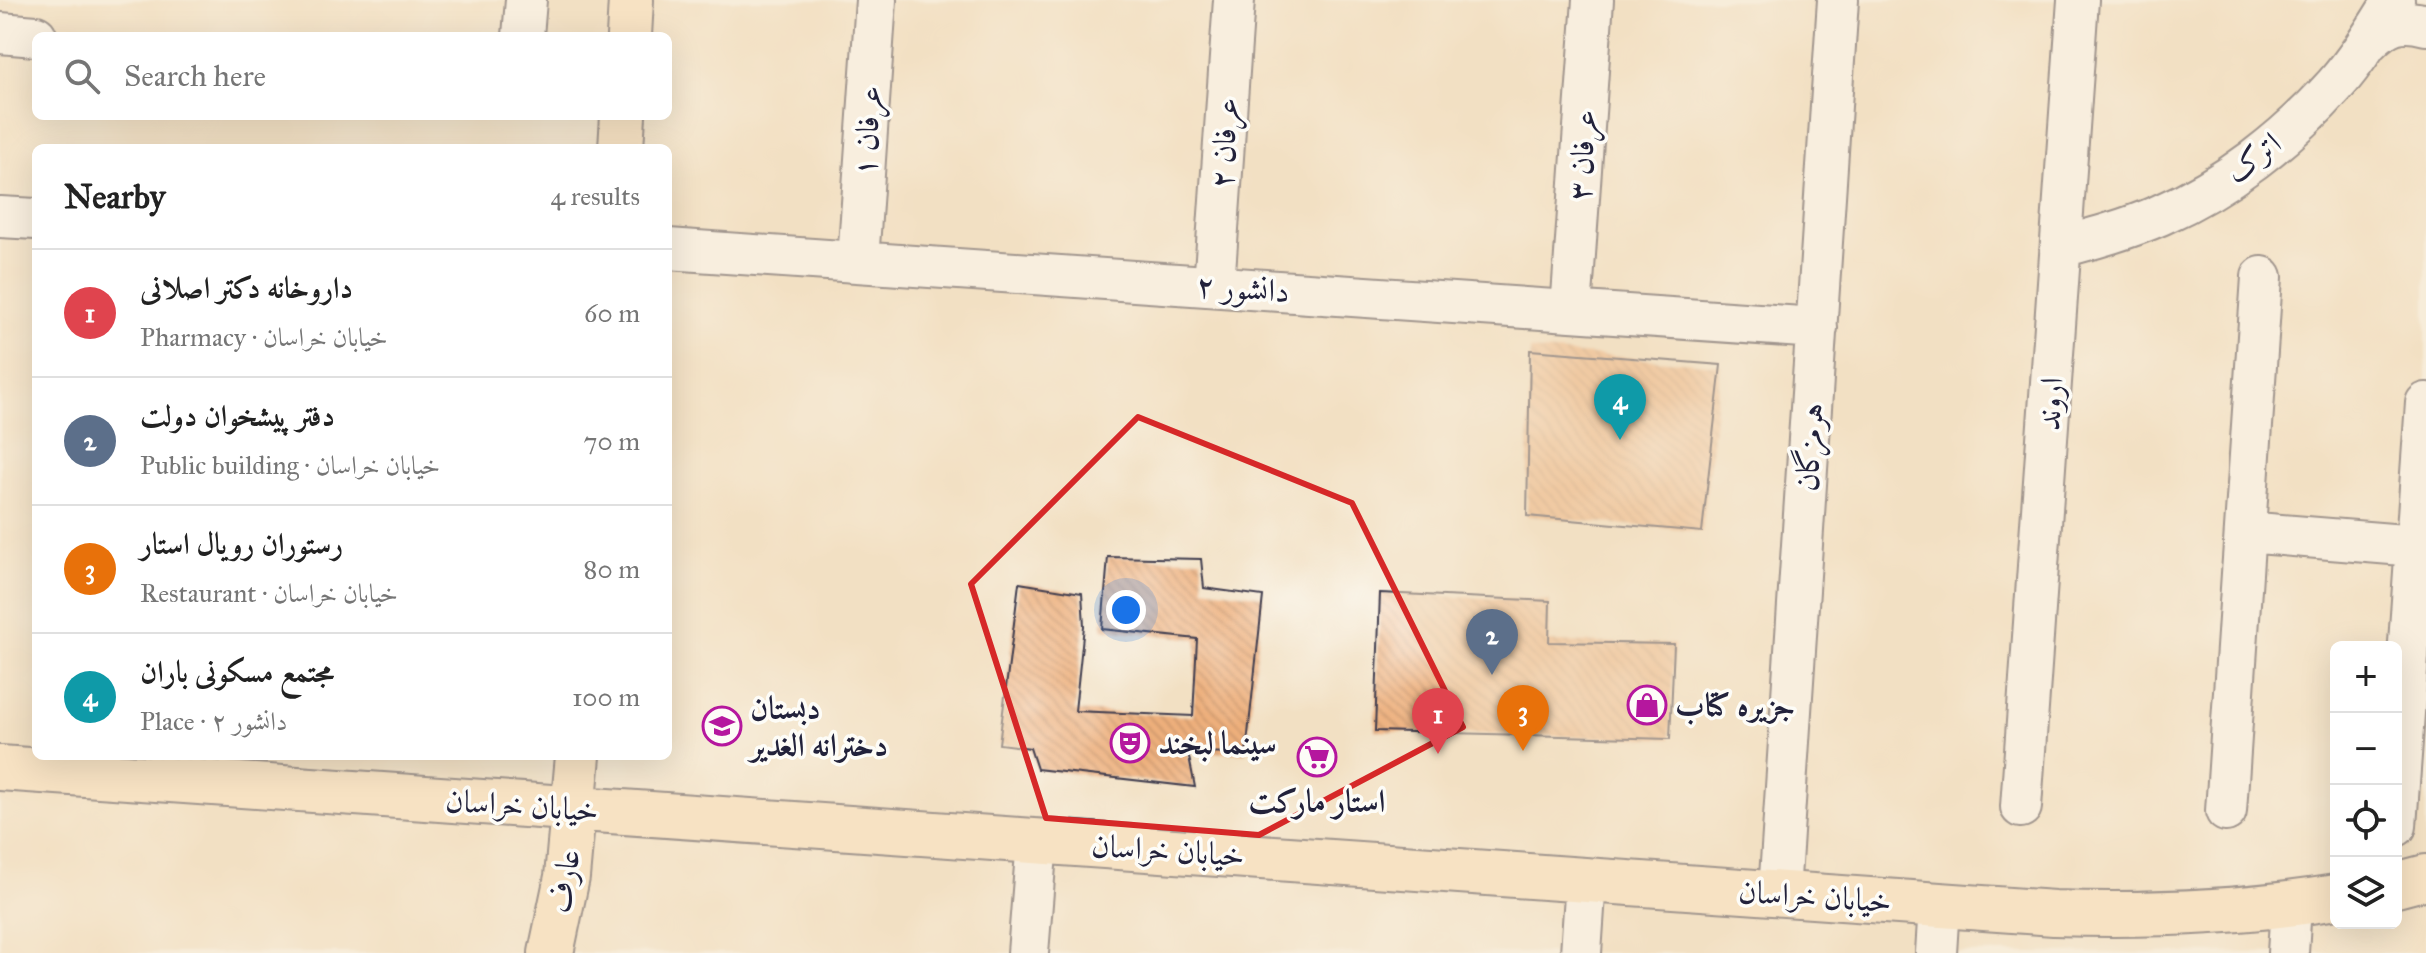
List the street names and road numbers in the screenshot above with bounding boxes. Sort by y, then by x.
street label: عرفان ۱ [845,84,892,178]
street label: عرفان ۲ [1202,96,1249,190]
street label: عرفان ۳ [1560,108,1607,202]
street label: اترک [2218,124,2289,191]
street label: دانشور ۲ [1195,266,1291,311]
street label: اروند [2029,376,2072,432]
street label: هرمزگان [1787,402,1834,493]
street label: خیابان خراسان [444,781,600,830]
street label: خیابان خراسان [1090,826,1246,875]
street label: عارف [540,846,589,916]
street label: خیابان خراسان [1737,872,1893,921]

